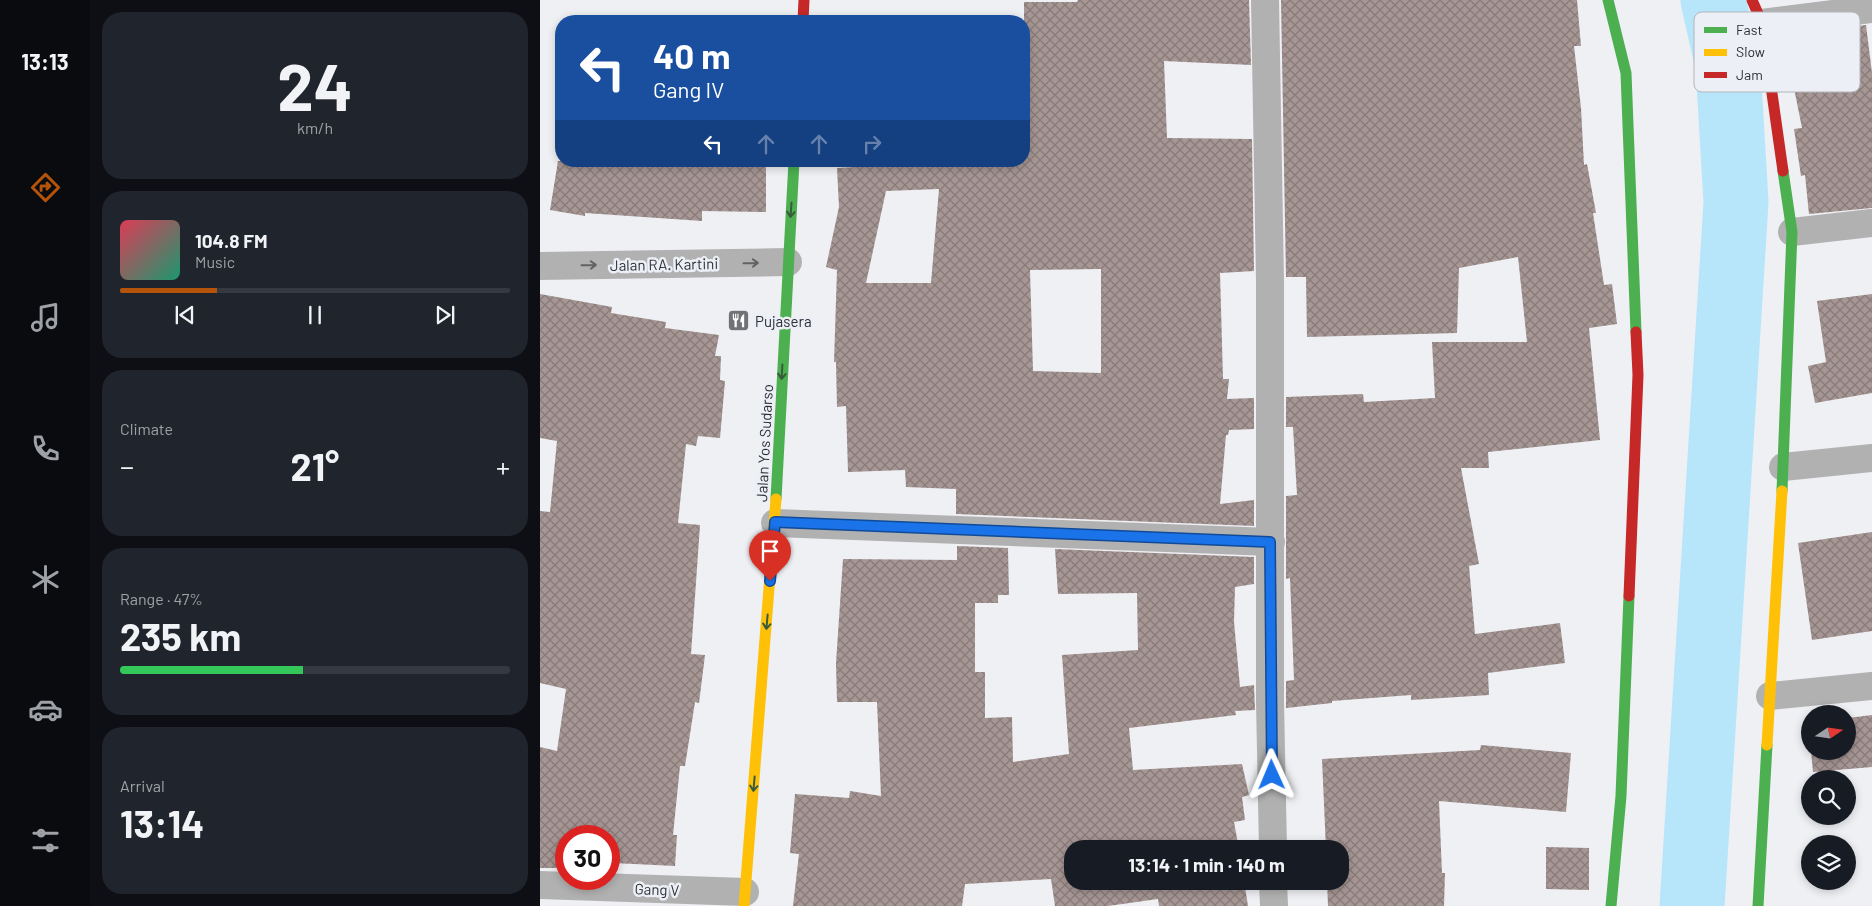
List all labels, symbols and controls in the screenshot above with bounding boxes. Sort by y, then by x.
legend [1694,12,1860,92]
text: Fast [1736,21,1762,38]
text: 40 m [653,34,730,76]
icon: left [570,35,635,100]
text: Slow [1736,43,1765,60]
text: 24 [277,46,353,124]
text: 13:13 [21,48,69,74]
text: Jam [1736,66,1763,83]
text: Gang IV [653,76,724,102]
text: km/h [297,118,333,137]
icon: left [699,130,727,158]
icon: ahead [752,130,780,158]
icon: ahead [805,130,833,158]
icon: right [858,130,886,158]
icon: directions [28,170,63,205]
one-way arrow [787,202,796,218]
text: 104.8 FM [195,229,268,252]
text: Music [195,252,235,271]
street label: Jalan RA. Kartini [610,254,718,274]
one-way arrow [742,258,759,268]
one-way arrow [580,260,596,270]
icon: music [28,300,63,335]
icon: previous [171,301,199,329]
icon: pause [301,301,329,329]
icon: next [431,301,459,329]
restaurant icon: Pujasera [727,309,751,333]
place label: Pujasera [755,312,812,330]
one-way arrow [778,364,787,380]
street label: Jalan Yos Sudarso [752,384,776,502]
text: Climate [120,419,173,438]
icon: phone [28,431,63,466]
text: 21° [291,443,339,489]
text: − [120,449,134,483]
text: + [496,449,510,483]
pin [749,530,791,581]
icon: arrive [756,537,784,565]
icon: climate [28,562,63,597]
text: Range · 47% [120,589,203,608]
text: 235 km [120,613,241,659]
one-way arrow [762,613,772,629]
icon: car [28,692,63,727]
north arrow [1801,705,1856,760]
map controls [1801,705,1856,890]
position arrow [1245,748,1297,800]
button: search [1801,770,1856,825]
one-way arrow [749,775,758,791]
text: Arrival [120,776,165,795]
text: 13:14 [120,800,204,846]
icon: filters [28,823,63,858]
speed limit sign: 30 [555,825,620,890]
button: layers [1801,835,1856,890]
text: 13:14 · 1 min · 140 m [1128,853,1285,876]
street label: Gang V [634,879,680,899]

